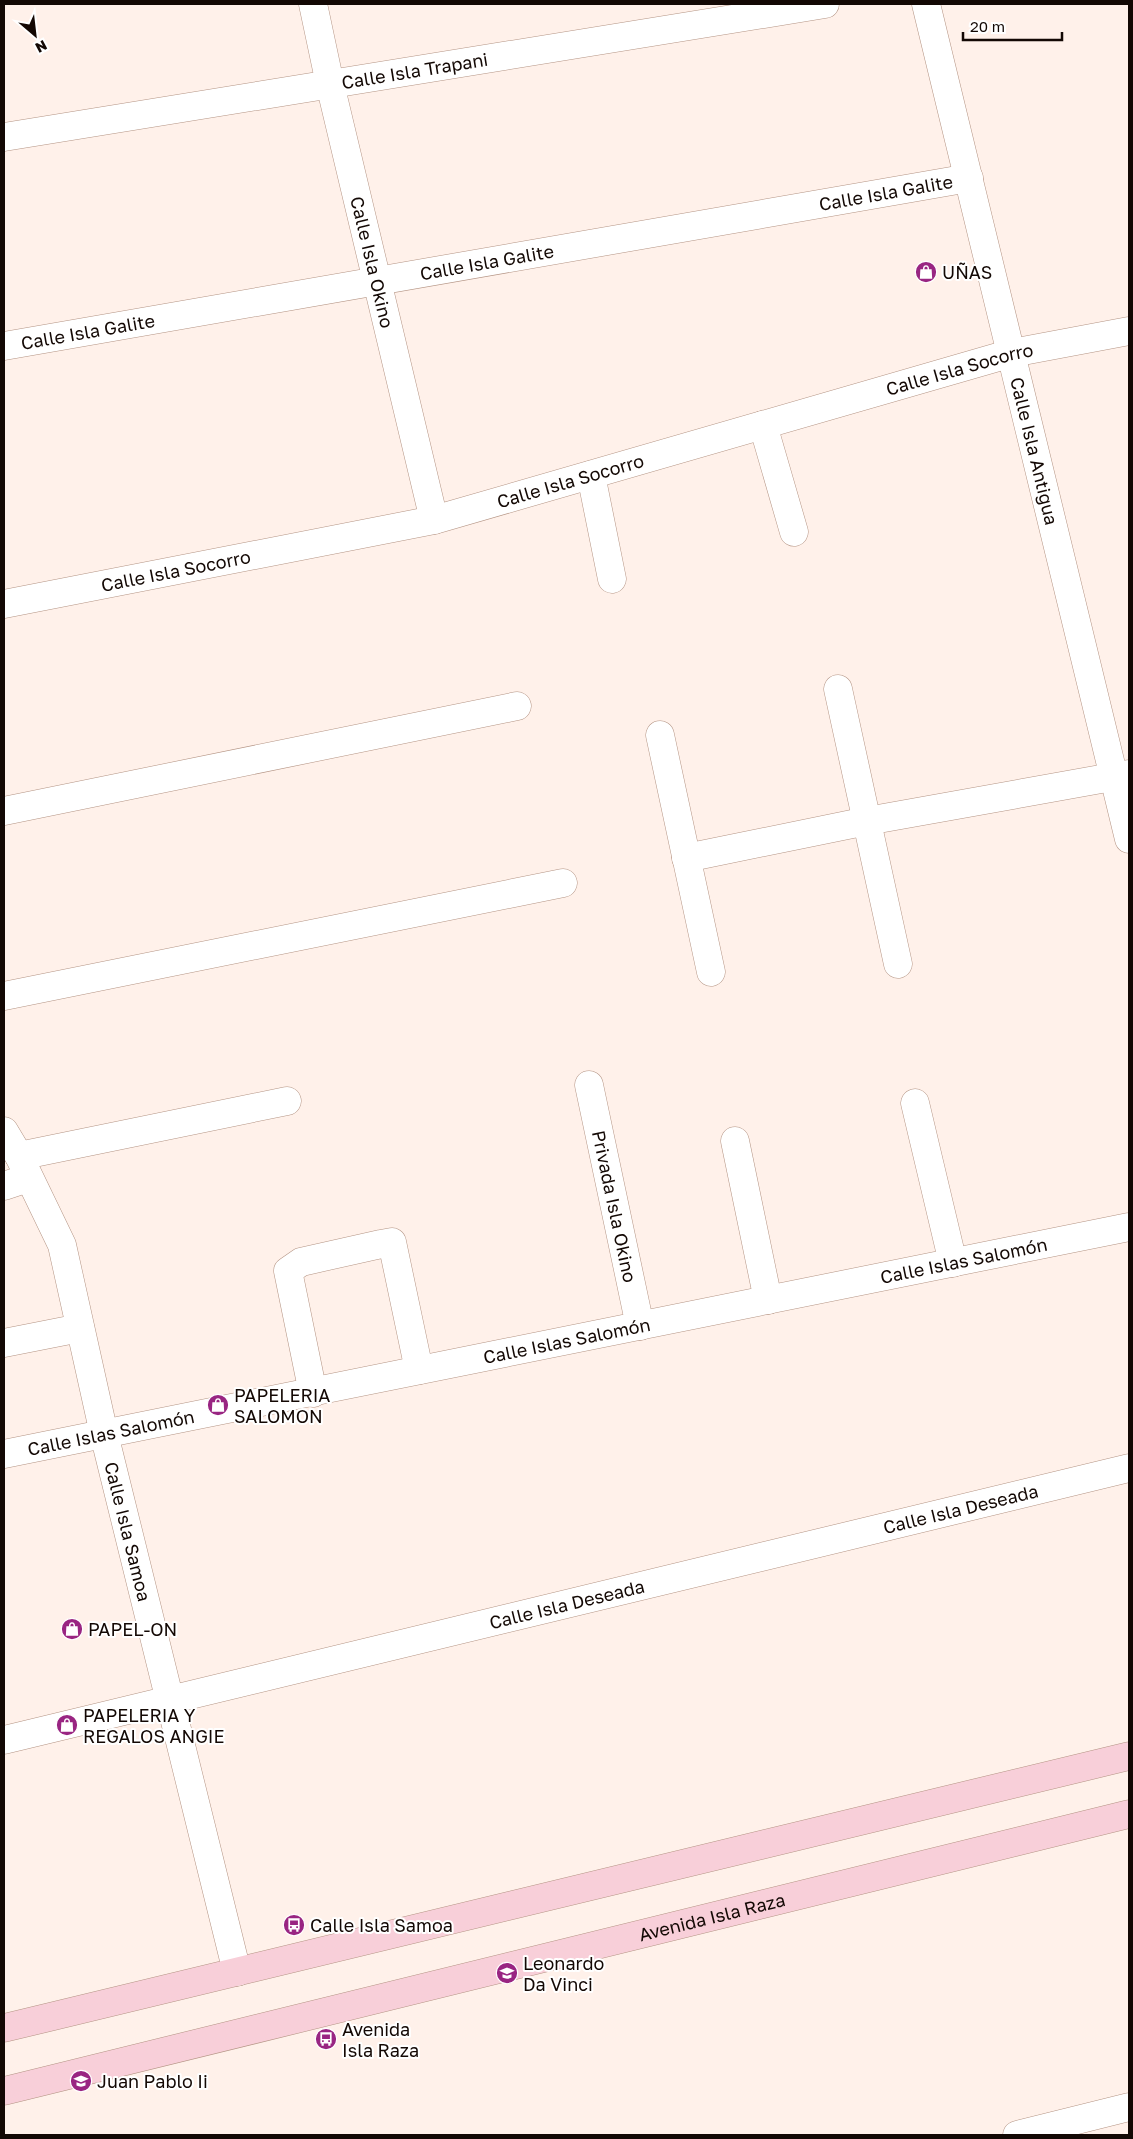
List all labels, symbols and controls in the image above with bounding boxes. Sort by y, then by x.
north arrow [10,10,60,60]
scale bar [963,10,1062,42]
text: 20 m [970,17,1005,35]
text: N [33,37,50,57]
street label: Calle Isla Trapani [340,48,489,93]
street label: Calle Isla Galite [817,170,954,215]
street label: Calle Isla Okino [346,194,399,330]
street label: Calle Isla Galite [418,240,555,284]
shop icon: UÑAS [914,260,938,284]
place label: UÑAS [942,261,992,283]
street label: Calle Isla Galite [19,309,156,354]
street label: Calle Isla Socorro [883,338,1035,400]
street label: Calle Isla Antigua [1006,375,1063,527]
street label: Calle Isla Socorro [494,449,646,512]
street label: Calle Isla Socorro [99,545,252,596]
street label: Privada Isla Okino [588,1128,641,1284]
street label: Calle Islas Salomón [878,1233,1049,1288]
street label: Calle Islas Salomón [481,1313,652,1368]
place label: PAPELERIA SALOMON [234,1384,330,1427]
shop icon: PAPELERIA SALOMON [206,1393,230,1417]
street label: Calle Islas Salomón [25,1405,196,1460]
street label: Calle Isla Samoa [100,1459,156,1604]
street label: Calle Isla Deseada [881,1479,1040,1538]
street label: Calle Isla Deseada [487,1575,647,1633]
shop icon: PAPEL-ON [60,1617,84,1641]
place label: PAPEL-ON [88,1618,177,1640]
place label: PAPELERIA Y REGALOS ANGIE [83,1704,224,1747]
shop icon: PAPELERIA Y REGALOS ANGIE [55,1713,79,1737]
street label: Avenida Isla Raza [636,1888,787,1945]
bus stop icon: Calle Isla Samoa [282,1913,306,1937]
place label: Calle Isla Samoa [310,1914,453,1936]
place label: Leonardo Da Vinci [523,1952,604,1995]
school or university icon: Leonardo Da Vinci [495,1961,519,1985]
place label: Avenida Isla Raza [342,2018,419,2061]
bus stop icon: Avenida Isla Raza [314,2027,338,2051]
school or university icon: Juan Pablo Ii [69,2069,93,2093]
place label: Juan Pablo Ii [97,2070,208,2092]

